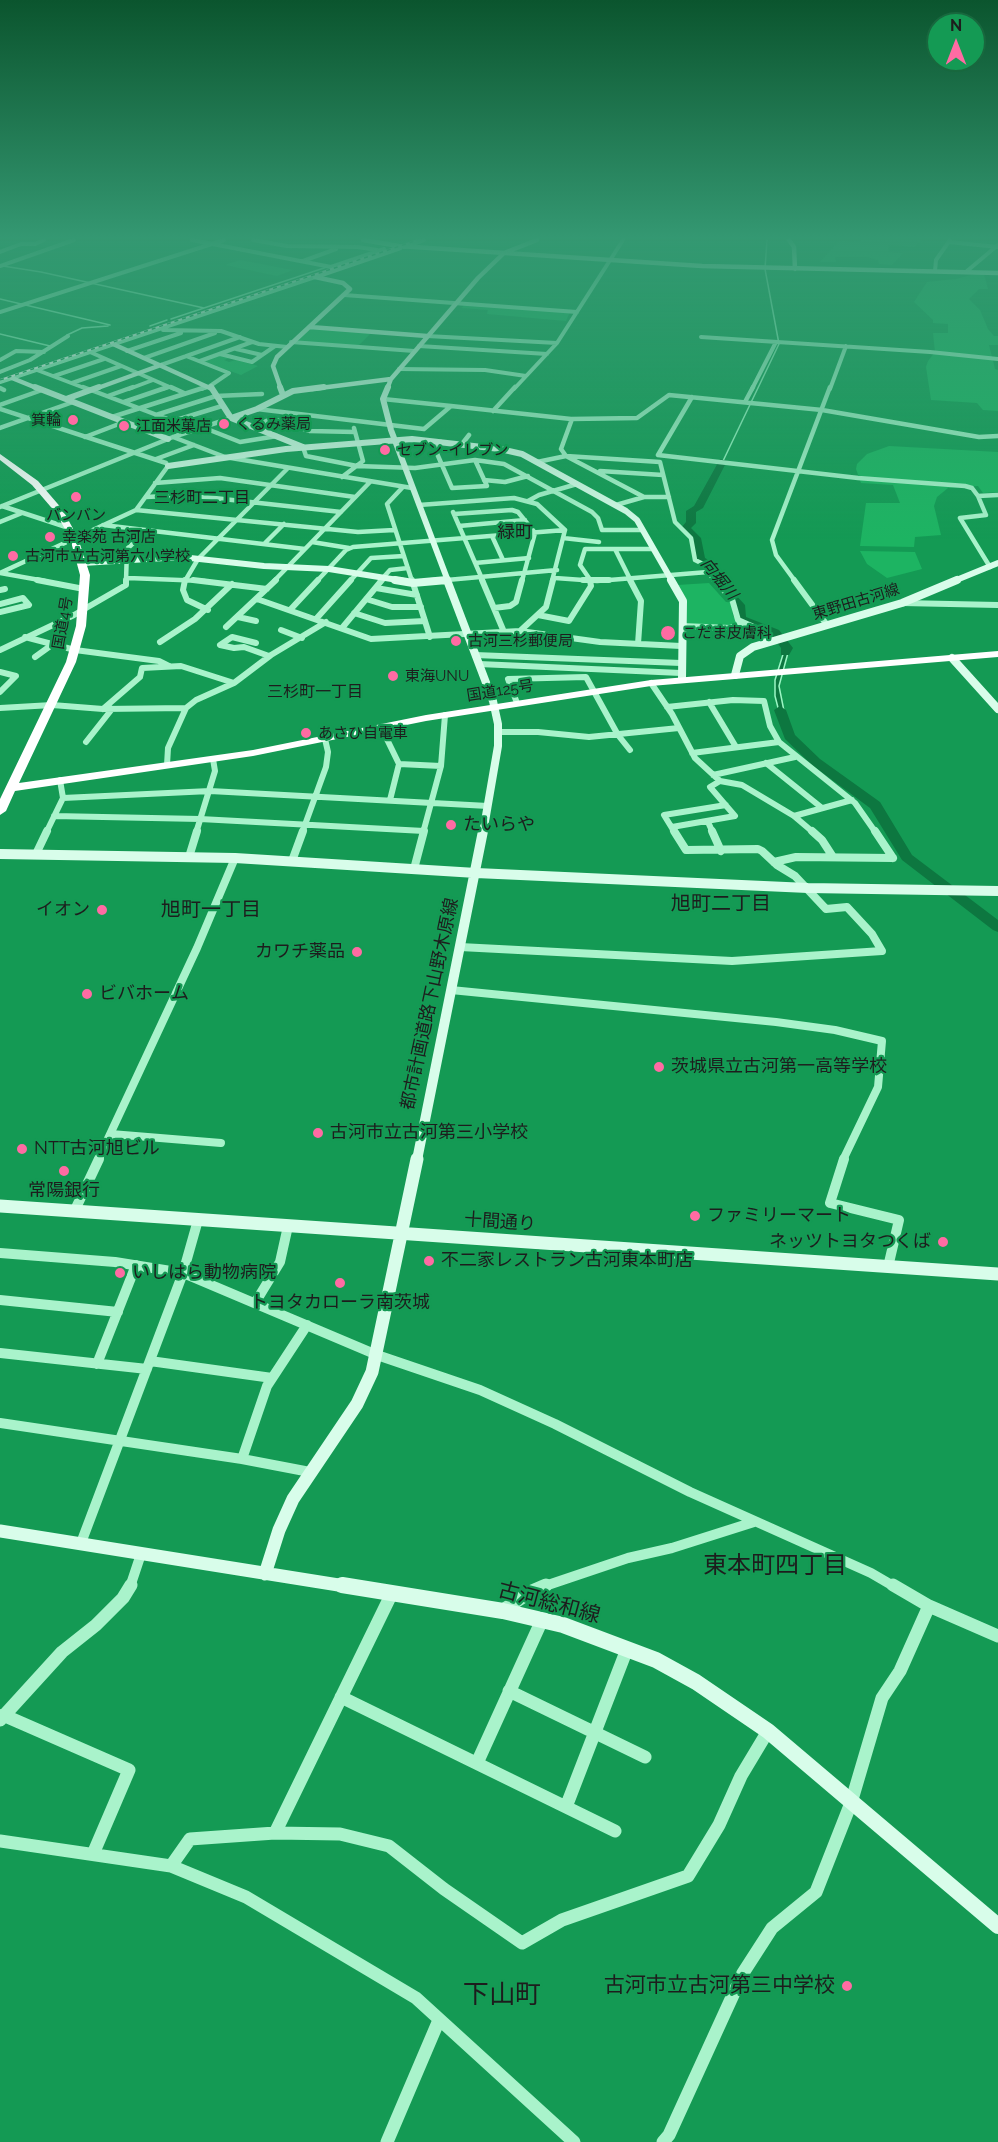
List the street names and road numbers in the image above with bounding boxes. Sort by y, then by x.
street label: 東野田古河線 [810,580,902,624]
street label: 国道4号 [50,595,76,651]
street label: 国道125号 [465,677,535,705]
street label: 都市計画道路下山野木原線 [397,896,463,1112]
street label: 十間通り [463,1209,537,1235]
street label: 古河総和線 [495,1577,603,1629]

